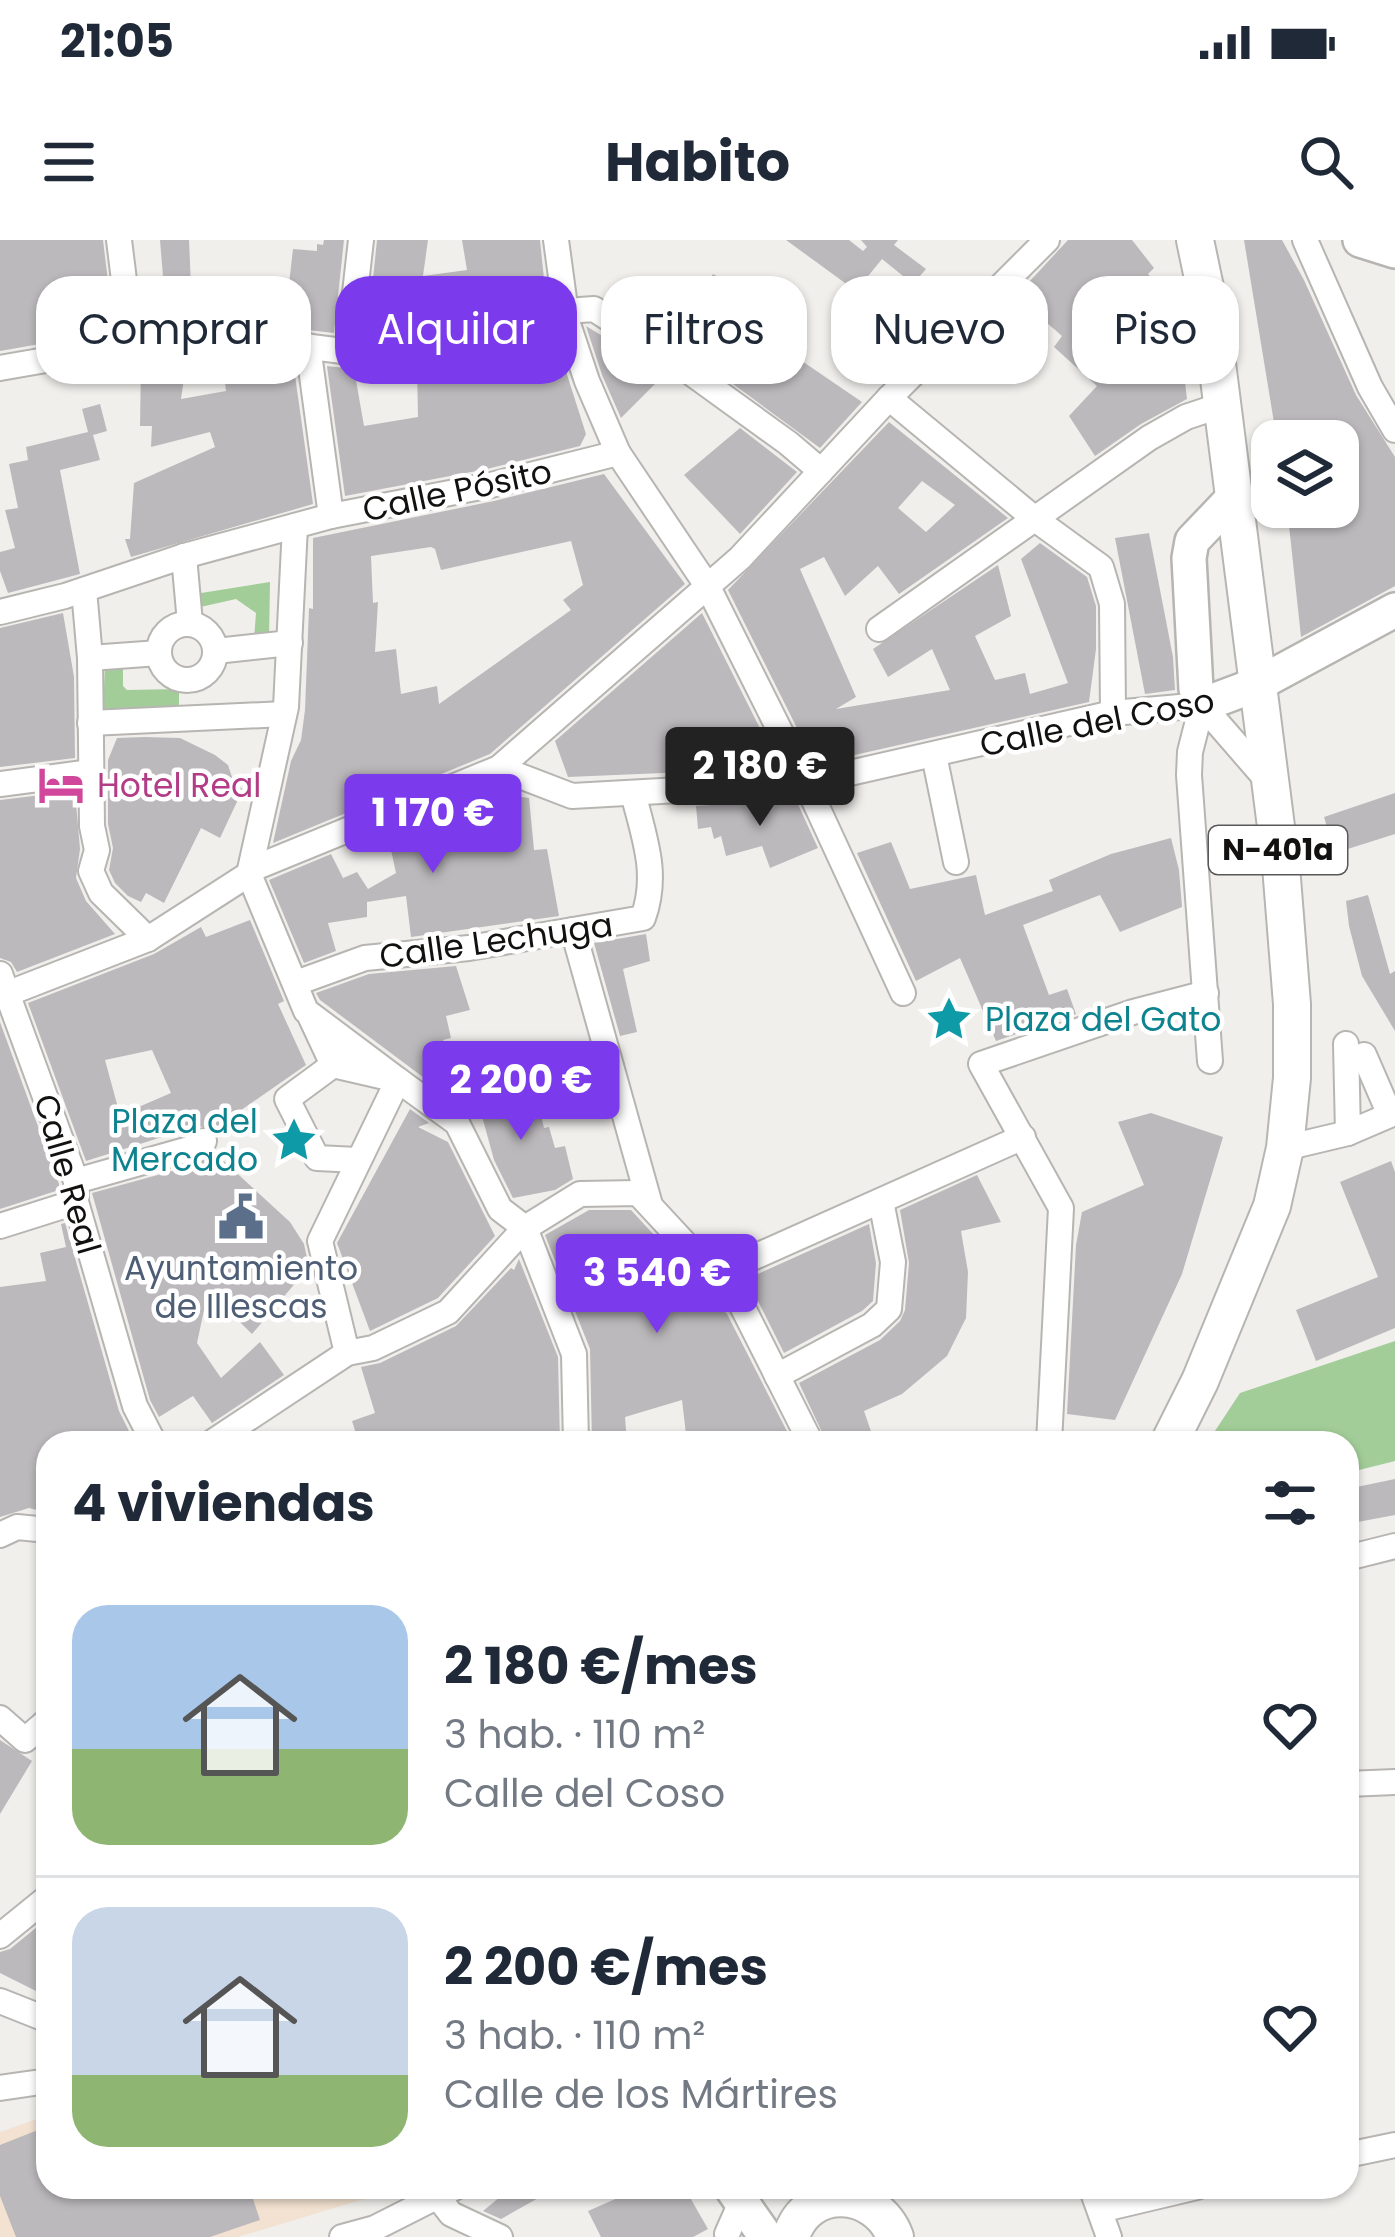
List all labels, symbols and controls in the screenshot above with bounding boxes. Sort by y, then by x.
text: 21:05 [60,10,174,73]
text: Habito [605,124,790,200]
icon: menu [36,129,102,195]
icon: search [1293,129,1359,195]
chip: Comprar [36,276,311,384]
chip: Alquilar [335,276,577,384]
chip: Filtros [601,276,807,384]
chip: Nuevo [831,276,1048,384]
chip: Piso [1072,276,1239,384]
map controls [1251,420,1359,528]
button: layers [1251,420,1359,528]
street label: Calle Pósito [358,448,556,533]
street label: Calle del Coso [976,677,1218,768]
pin: 2 180 € [649,727,871,829]
text: 2 180 € [692,738,828,793]
hotel icon: Hotel Real [36,760,86,810]
place label: Hotel Real [97,762,261,809]
pin: 1 170 € [322,774,544,876]
text: 1 170 € [371,785,495,840]
road number: N-401a [1209,826,1347,874]
street label: Calle Lechuga [376,901,616,980]
place icon: Plaza del Gato [924,994,974,1044]
place label: Plaza del Gato [985,996,1221,1043]
pin: 2 200 € [410,1041,632,1143]
text: 2 200 € [450,1052,592,1107]
street label: Calle Real [22,1089,113,1260]
place label: Plaza del Mercado [111,1098,258,1183]
place icon: Plaza del Mercado [269,1115,319,1165]
public building icon: Ayuntamiento de Illescas [216,1192,266,1242]
pin: 3 540 € [546,1234,768,1336]
place label: Ayuntamiento de Illescas [124,1245,358,1330]
text: 3 540 € [583,1245,731,1300]
text: 4 viviendas [72,1467,375,1539]
icon: filters [1257,1470,1323,1536]
text: 2 180 €/mes [444,1630,758,1702]
icon: home [168,1653,312,1797]
icon: heart [1257,1692,1323,1758]
text: 3 hab. · 110 m² [444,1707,705,1762]
text: Calle del Coso [444,1766,725,1821]
text: 2 200 €/mes [444,1931,768,2003]
icon: home [168,1955,312,2099]
icon: heart [1257,1994,1323,2060]
text: 3 hab. · 110 m² [444,2008,705,2063]
text: Calle de los Mártires [444,2067,838,2122]

